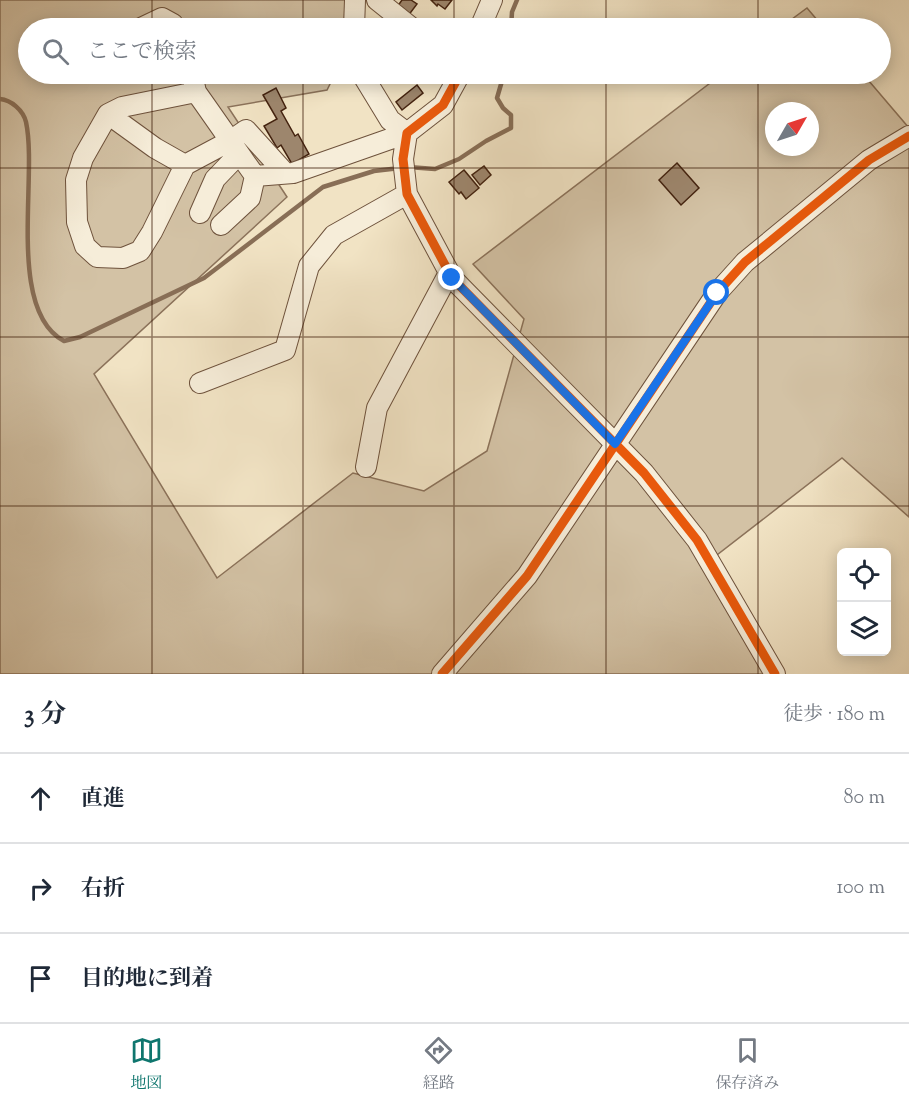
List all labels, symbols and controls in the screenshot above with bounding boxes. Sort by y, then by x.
search box [18,18,891,84]
icon: search [39,35,72,68]
text: ここで検索 [87,37,197,69]
north arrow [765,102,819,156]
route end [438,264,464,290]
route start [703,279,729,305]
map controls [837,548,891,656]
button: locate [837,548,891,602]
button: layers [837,602,891,656]
text: 3 分 [24,697,66,734]
text: 徒歩 · 180 m [783,701,885,730]
icon: ahead [24,782,57,815]
text: 直進 [81,784,125,816]
text: 80 m [844,784,885,813]
icon: right [24,872,57,905]
text: 右折 [81,874,125,906]
text: 100 m [836,874,885,903]
icon: arrive [24,962,57,995]
text: 目的地に到着 [81,964,213,996]
tab: 地図 [130,1034,163,1096]
tab: 経路 [422,1034,455,1096]
tab: 保存済み [715,1034,779,1096]

